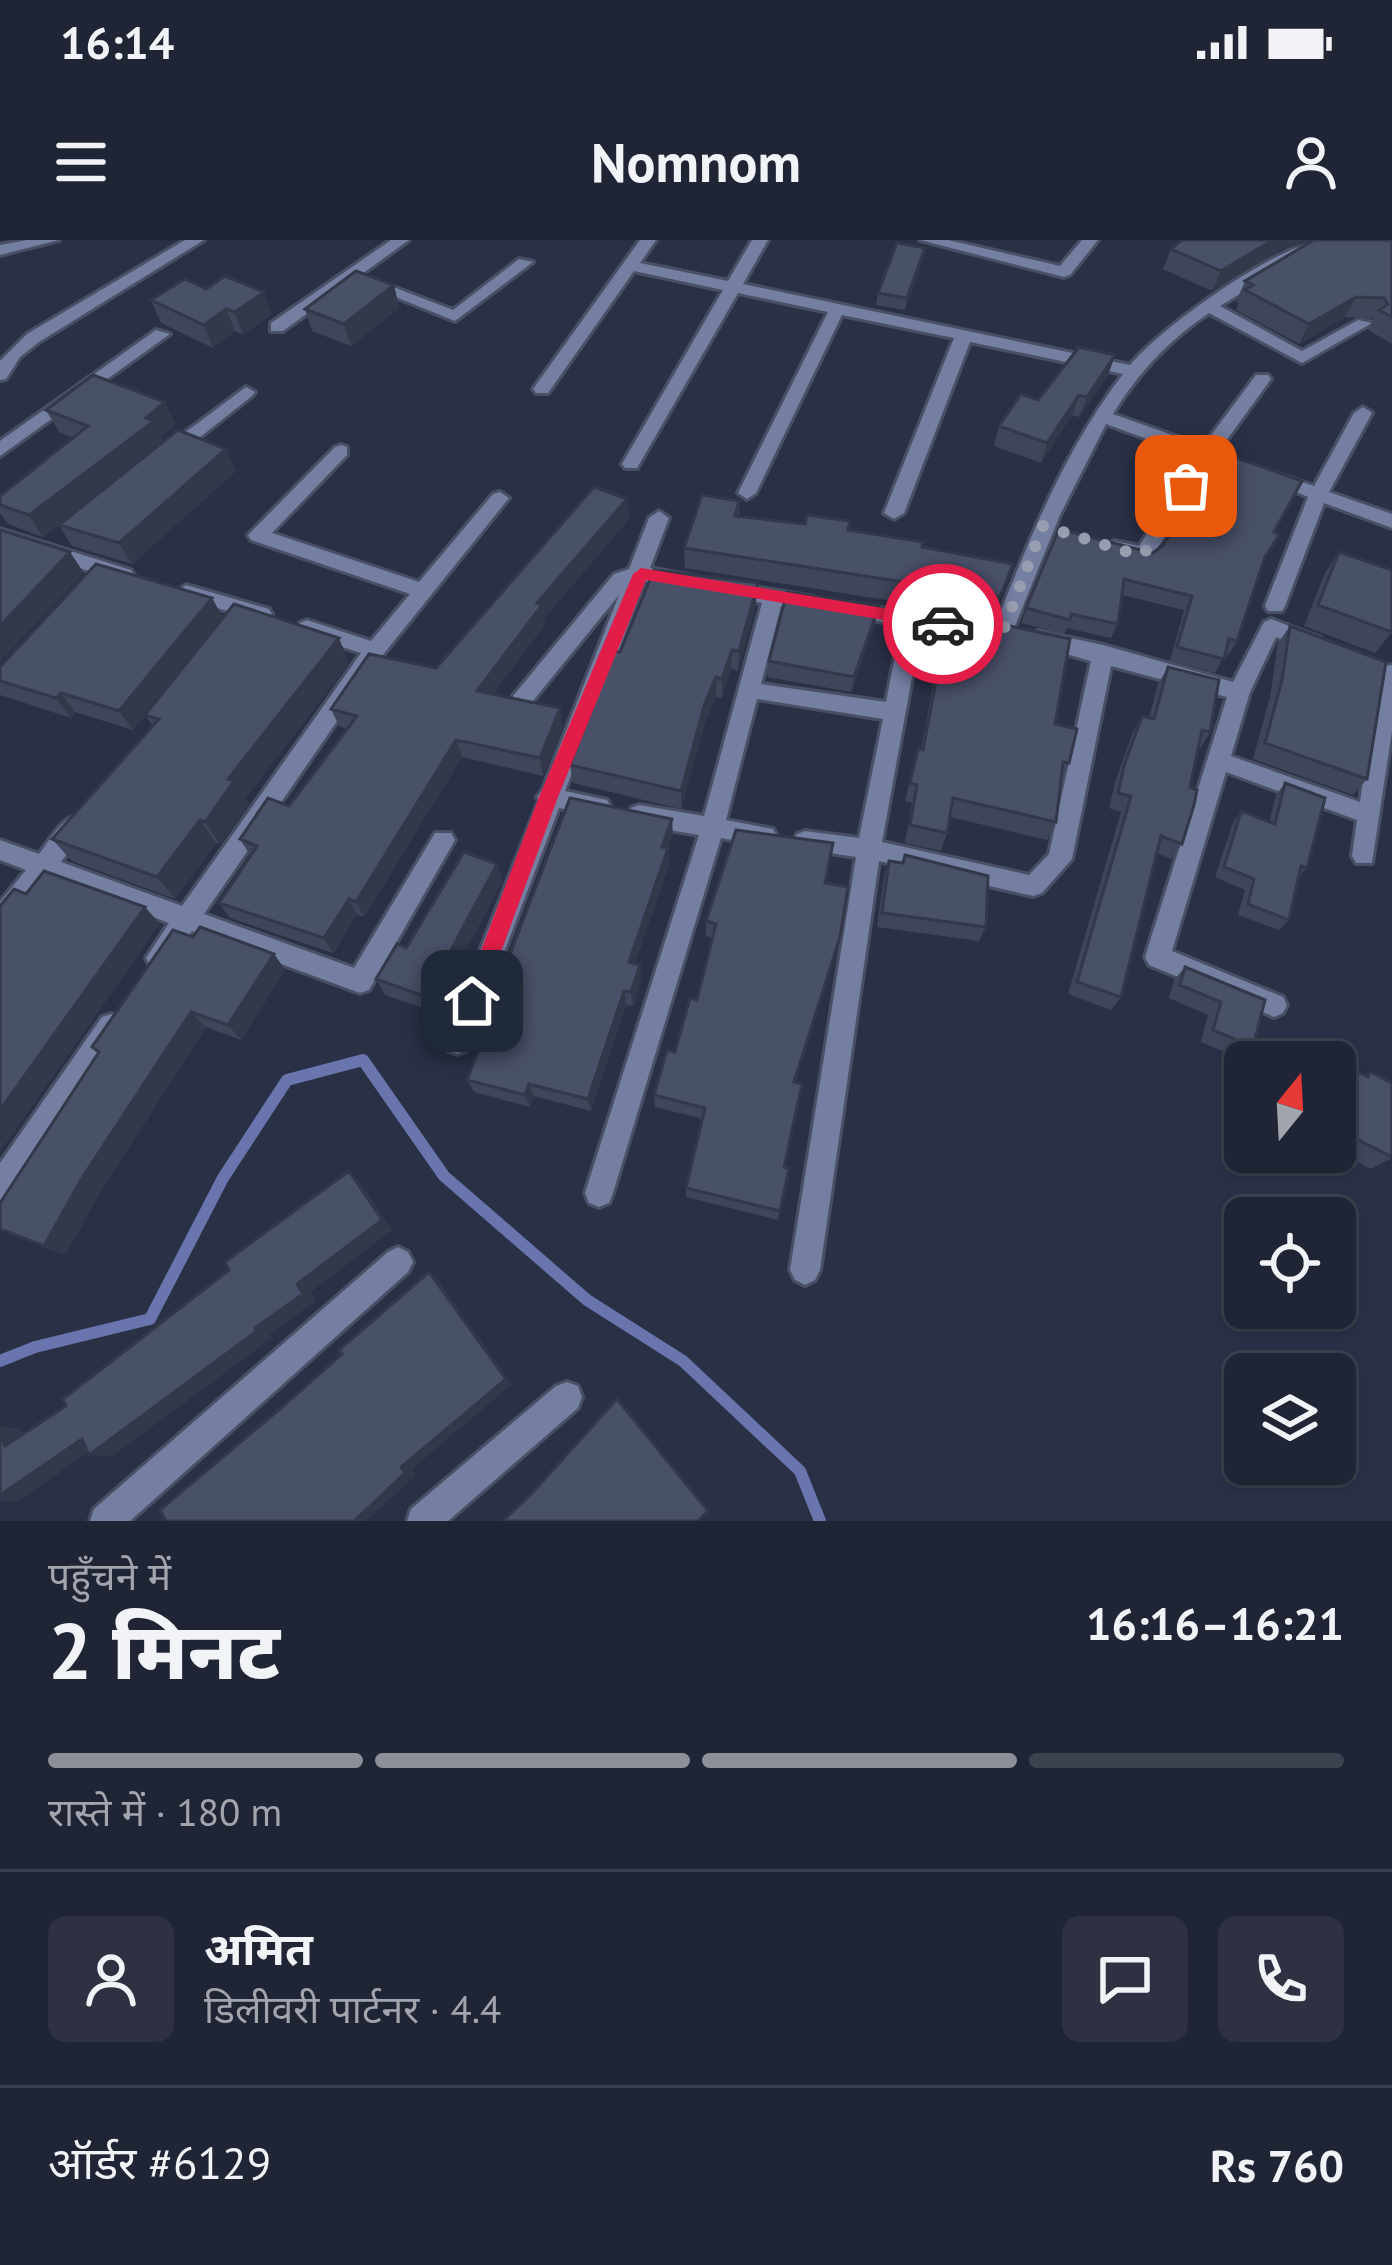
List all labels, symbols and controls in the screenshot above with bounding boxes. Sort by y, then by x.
text: 16:14 [60,13,174,71]
text: Nomnom [591,127,801,197]
icon: menu [48,129,114,195]
icon: person [1278,129,1344,195]
pin [1135,435,1237,537]
icon: bag [1153,453,1219,519]
courier [883,564,1003,684]
icon: car [910,591,976,657]
pin [421,950,523,1052]
icon: home [439,968,505,1034]
north arrow [1224,1041,1356,1173]
map controls [1224,1041,1356,1485]
button: locate [1224,1197,1356,1329]
button: layers [1224,1353,1356,1485]
text: पहुँचने में [48,1550,171,1601]
text: 16:16–16:21 [1086,1594,1344,1652]
text: 2 मिनट [48,1600,280,1701]
text: रास्ते में · 180 m [48,1786,282,1837]
button: person [48,1916,174,2042]
button: chat [1062,1916,1188,2042]
button: phone [1218,1916,1344,2042]
text: अमित [204,1919,313,1977]
text: डिलीवरी पार्टनर · 4.4 [204,1983,501,2034]
text: ऑर्डर #6129 [48,2133,271,2191]
text: Rs 760 [1210,2136,1344,2194]

